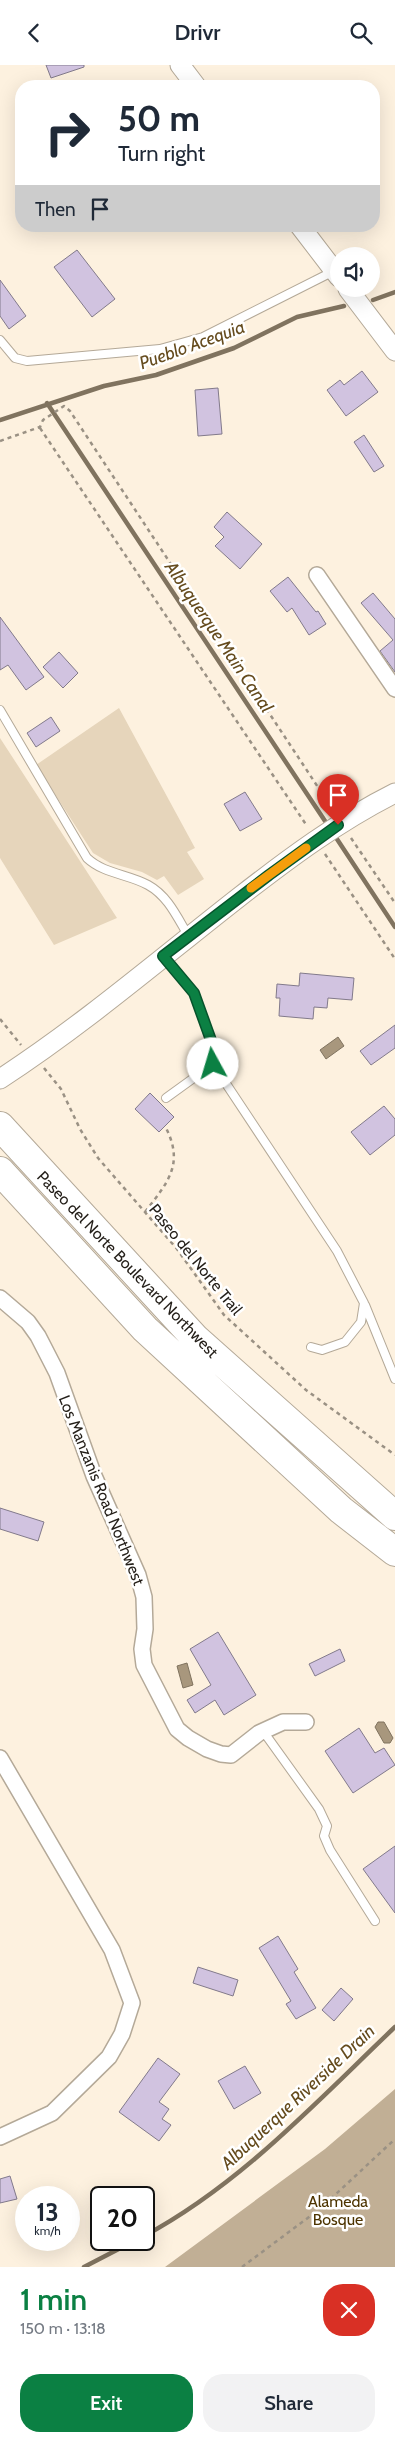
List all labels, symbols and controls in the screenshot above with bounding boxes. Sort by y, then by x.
icon: back [20,19,48,47]
text: Drivr [175,19,220,46]
icon: search [347,19,375,47]
text: 50 m [118,97,200,140]
icon: right [35,100,100,165]
text: Turn right [118,140,205,167]
icon: arrive [86,195,114,223]
text: Then [35,198,76,221]
map controls [330,247,380,297]
button: sound [330,247,380,297]
water label: Pueblo Acequia [136,316,248,374]
water label: Albuquerque Main Canal [160,556,278,717]
pin [317,774,359,825]
icon: arrive [324,781,352,809]
position arrow [186,1037,238,1089]
street label: Paseo del Norte Boulevard Northwest [33,1167,222,1362]
street label: Paseo del Norte Trail [145,1200,246,1319]
street label: Los Manzanis Road Northwest [55,1392,149,1588]
water label: Albuquerque Riverside Drain [216,2020,380,2175]
speed limit sign: 20 [90,2186,155,2251]
park label: Alameda Bosque [308,2192,368,2229]
text: 13 [36,2197,59,2227]
text: km/h [34,2223,61,2238]
text: 1 min [20,2281,87,2318]
button: close [323,2284,375,2336]
text: 150 m · 13:18 [20,2319,106,2338]
button: Exit [20,2374,193,2432]
button: Share [203,2374,375,2432]

